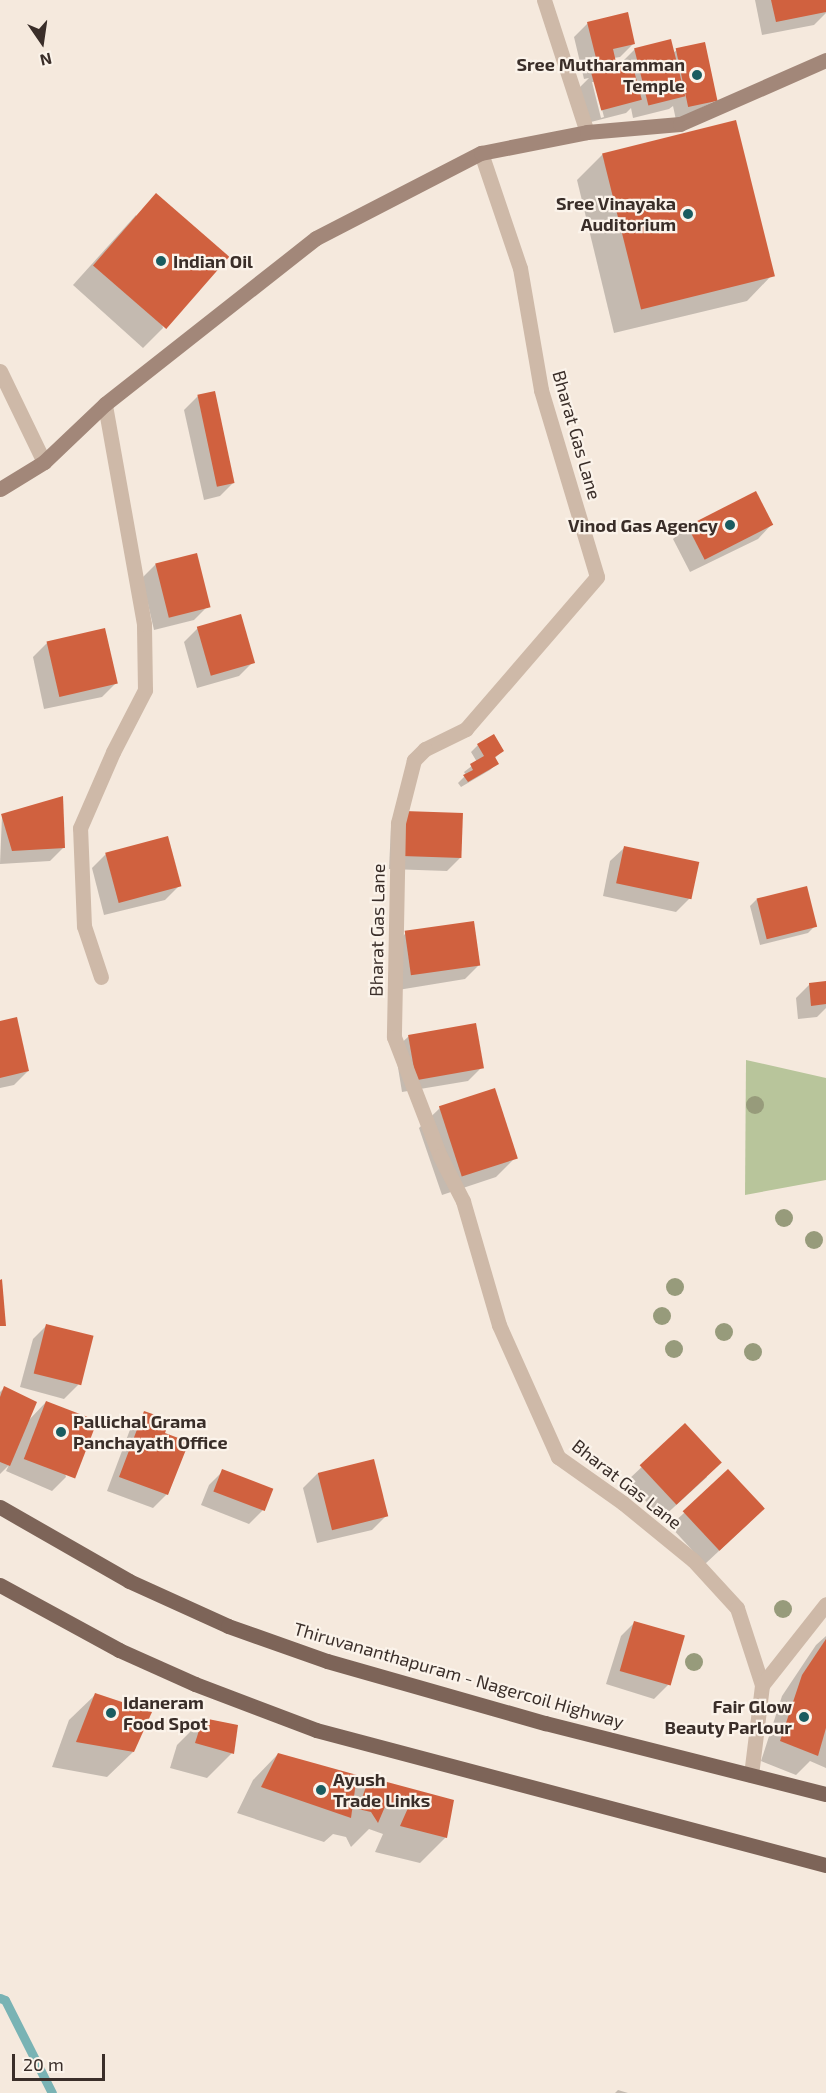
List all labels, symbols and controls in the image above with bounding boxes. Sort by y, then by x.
north arrow [12,12,72,72]
text: N [38,49,54,71]
place label: Sree Mutharamman Temple [516,54,685,97]
marker: Sree Mutharamman Temple [690,68,704,82]
place label: Sree Vinayaka Auditorium [556,193,676,236]
marker: Sree Vinayaka Auditorium [681,207,695,221]
place label: Indian Oil [173,250,253,272]
marker: Indian Oil [154,254,168,268]
street label: Bharat Gas Lane [548,368,606,502]
place label: Vinod Gas Agency [568,514,718,536]
marker: Vinod Gas Agency [723,518,737,532]
street label: Bharat Gas Lane [365,863,389,997]
place label: Pallichal Grama Panchayath Office [73,1411,228,1454]
marker: Pallichal Grama Panchayath Office [54,1425,68,1439]
street label: Bharat Gas Lane [568,1435,686,1533]
street label: Thiruvananthapuram - Nagercoil Highway [291,1617,627,1733]
place label: Idaneram Food Spot [123,1692,208,1734]
place label: Fair Glow Beauty Parlour [664,1696,792,1738]
marker: Idaneram Food Spot [104,1706,118,1720]
marker: Fair Glow Beauty Parlour [797,1710,811,1724]
place label: Ayush Trade Links [333,1769,430,1812]
marker: Ayush Trade Links [314,1783,328,1797]
scale bar [15,2042,108,2080]
text: 20 m [23,2053,64,2075]

